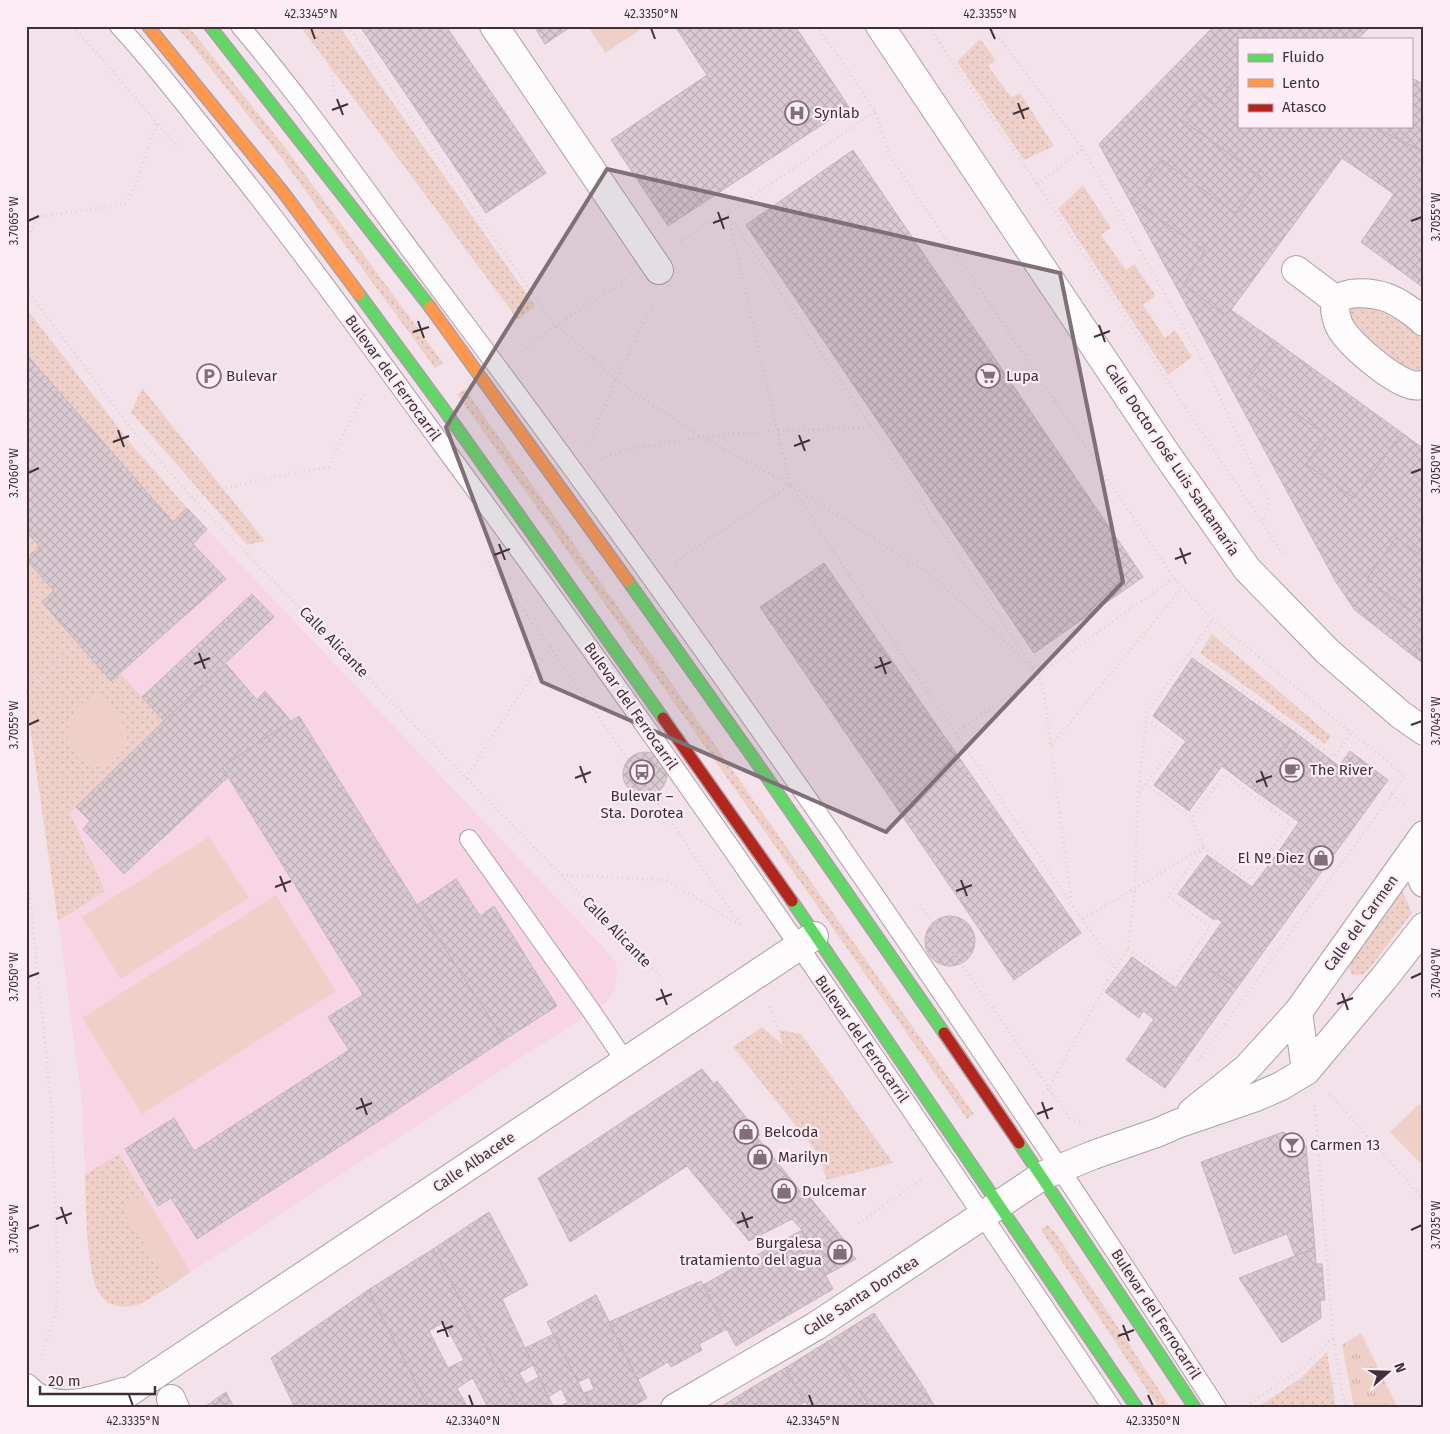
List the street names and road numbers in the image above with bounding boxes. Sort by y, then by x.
street label: Bulevar del Ferrocarril [341,312,445,445]
street label: Calle Doctor José Luis Santamaría [1101,360,1243,560]
street label: Calle Alicante [296,603,372,681]
street label: Bulevar del Ferrocarril [580,639,682,774]
street label: Calle del Carmen [1320,871,1402,975]
street label: Calle Alicante [579,893,655,971]
street label: Bulevar del Ferrocarril [811,972,913,1107]
street label: Calle Albacete [429,1128,519,1196]
street label: Bulevar del Ferrocarril [1107,1246,1205,1383]
street label: Calle Santa Dorotea [800,1252,922,1340]

